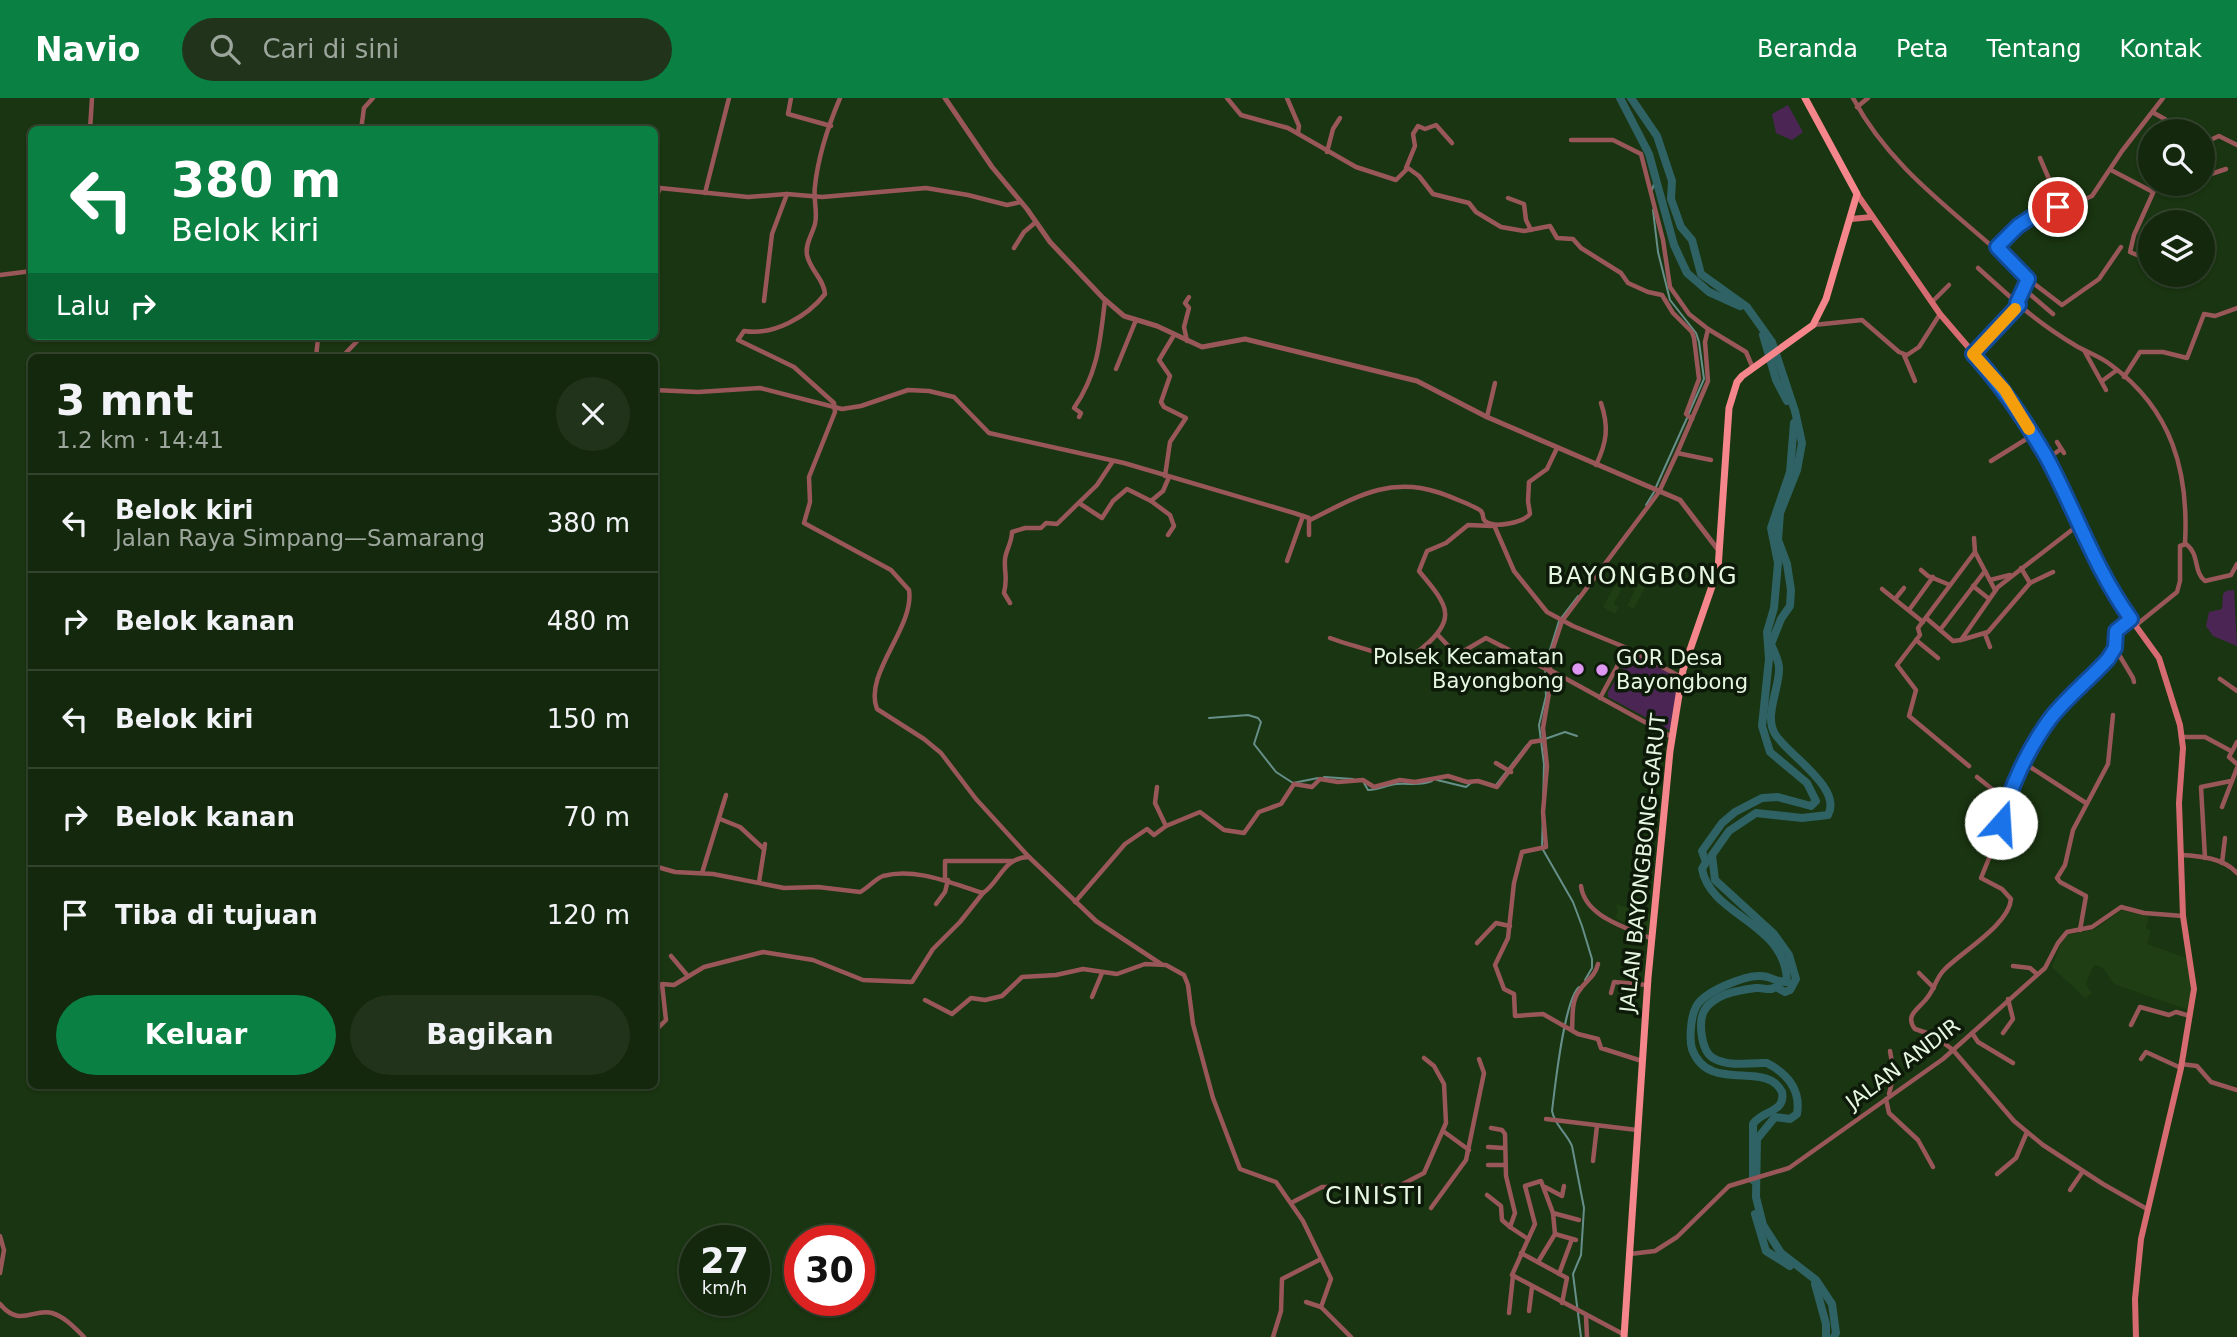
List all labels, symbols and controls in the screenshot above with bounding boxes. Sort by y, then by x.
search box [182,18,672,81]
text: Navio [35,30,140,69]
icon: search [206,30,244,68]
text: Cari di sini [262,34,399,64]
text: Beranda [1757,35,1858,63]
text: Peta [1896,35,1948,63]
text: Tentang [1986,35,2082,63]
text: Kontak [2120,35,2202,63]
map controls [2138,119,2215,287]
button: search [2138,119,2215,196]
text: 380 m [171,152,341,209]
icon: left [56,154,147,245]
pin [2028,177,2088,237]
icon: arrive [2039,188,2077,226]
button: layers [2138,210,2215,287]
text: Belok kiri [171,211,319,249]
icon: right [124,287,162,325]
text: Lalu [56,291,110,321]
text: 3 mnt [56,376,194,425]
button: close [556,377,630,451]
text: 1.2 km · 14:41 [56,427,224,453]
text: Belok kiri [115,495,254,525]
icon: left [56,504,94,542]
text: 380 m [547,508,630,538]
text: Jalan Raya Simpang—Samarang [115,525,485,551]
district label: BAYONGBONG [1547,562,1739,590]
icon: right [56,602,94,640]
text: Belok kanan [115,606,295,636]
text: 480 m [547,606,630,636]
place label: Polsek Kecamatan Bayongbong [1373,645,1564,693]
place label: GOR Desa Bayongbong [1616,646,1748,694]
marker: Polsek Kecamatan Bayongbong [1570,661,1586,677]
marker: GOR Desa Bayongbong [1594,662,1610,678]
icon: left [56,700,94,738]
text: Belok kiri [115,704,254,734]
text: 150 m [547,704,630,734]
street label: JALAN BAYONGBONG-GARUT [1615,712,1671,1016]
position arrow [1964,786,2038,860]
icon: right [56,798,94,836]
text: Belok kanan [115,802,295,832]
text: 70 m [563,802,630,832]
icon: arrive [56,896,94,934]
text: Tiba di tujuan [115,900,318,930]
text: 120 m [547,900,630,930]
button: Keluar [56,995,336,1075]
button: Bagikan [350,995,630,1075]
street label: JALAN ANDIR [1840,1013,1965,1116]
district label: CINISTI [1325,1182,1425,1210]
speed limit sign: 30 [784,1225,875,1316]
text: 27 [700,1241,749,1281]
text: km/h [702,1277,747,1298]

